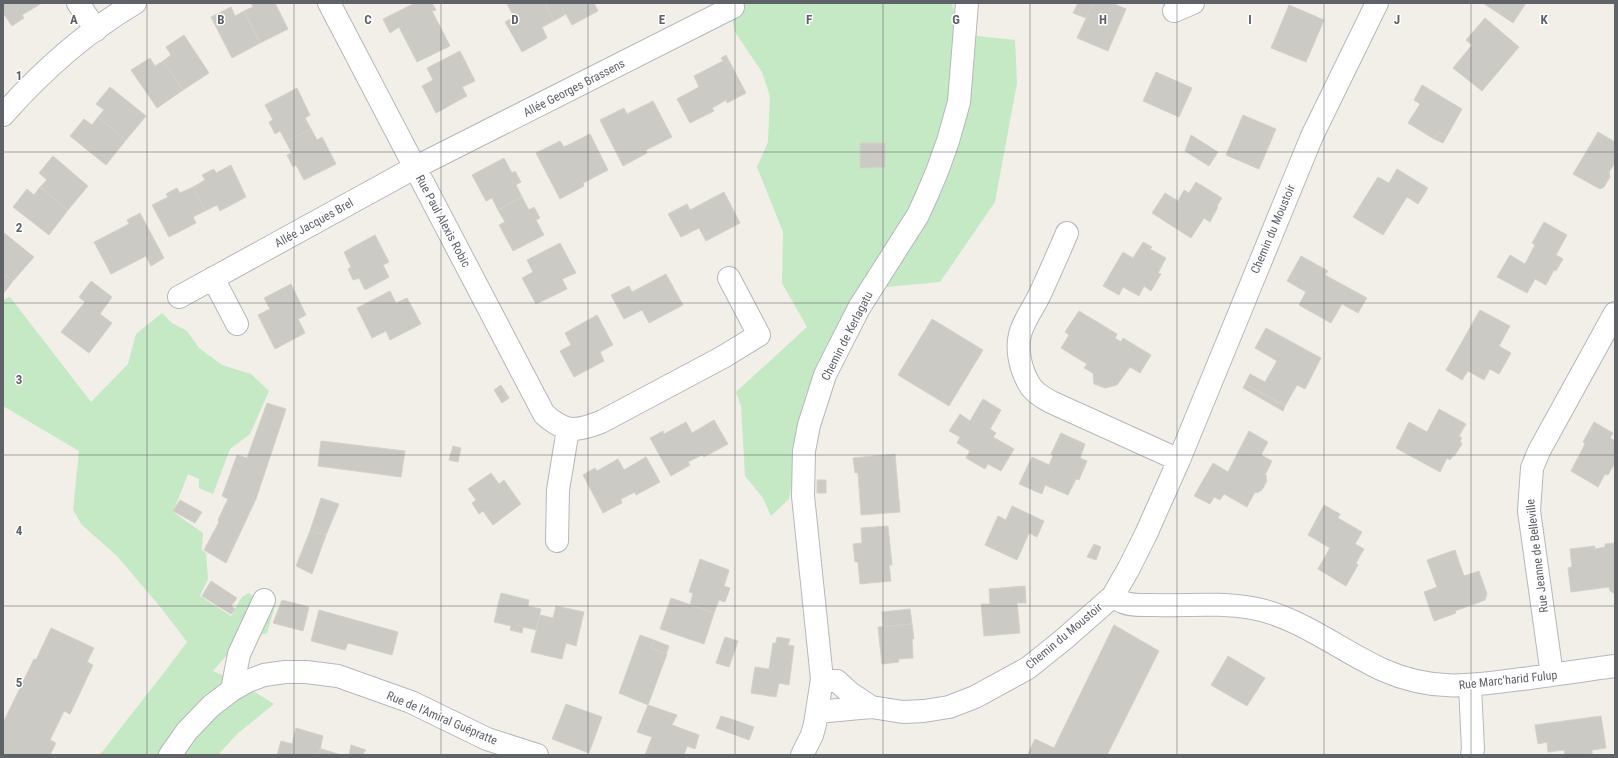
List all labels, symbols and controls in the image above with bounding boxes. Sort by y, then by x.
text: A [70,12,78,27]
text: B [217,12,225,27]
text: C [364,12,372,27]
text: D [511,12,519,27]
text: E [659,12,666,27]
text: F [806,12,812,27]
text: G [952,12,960,27]
text: H [1099,12,1107,27]
text: I [1248,12,1252,27]
text: J [1394,12,1400,27]
text: K [1540,12,1548,27]
street label: Allée Georges Brassens [521,56,627,120]
text: 1 [16,68,22,83]
street label: Rue Paul Alexis Robic [413,173,473,270]
street label: Chemin du Moustoir [1248,182,1298,276]
street label: Allée Jacques Brel [272,196,356,250]
text: 2 [16,220,23,235]
street label: Chemin de Kerlagatu [818,289,876,383]
text: 3 [16,372,22,387]
street label: Rue Jeanne de Belleville [1523,498,1551,614]
text: 4 [16,523,23,538]
street label: Chemin du Moustoir [1023,600,1105,672]
street label: Rue Marc'harid Fulup [1458,668,1558,692]
text: 5 [16,675,23,690]
street label: Rue de l'Amiral Guépratte [385,688,500,748]

